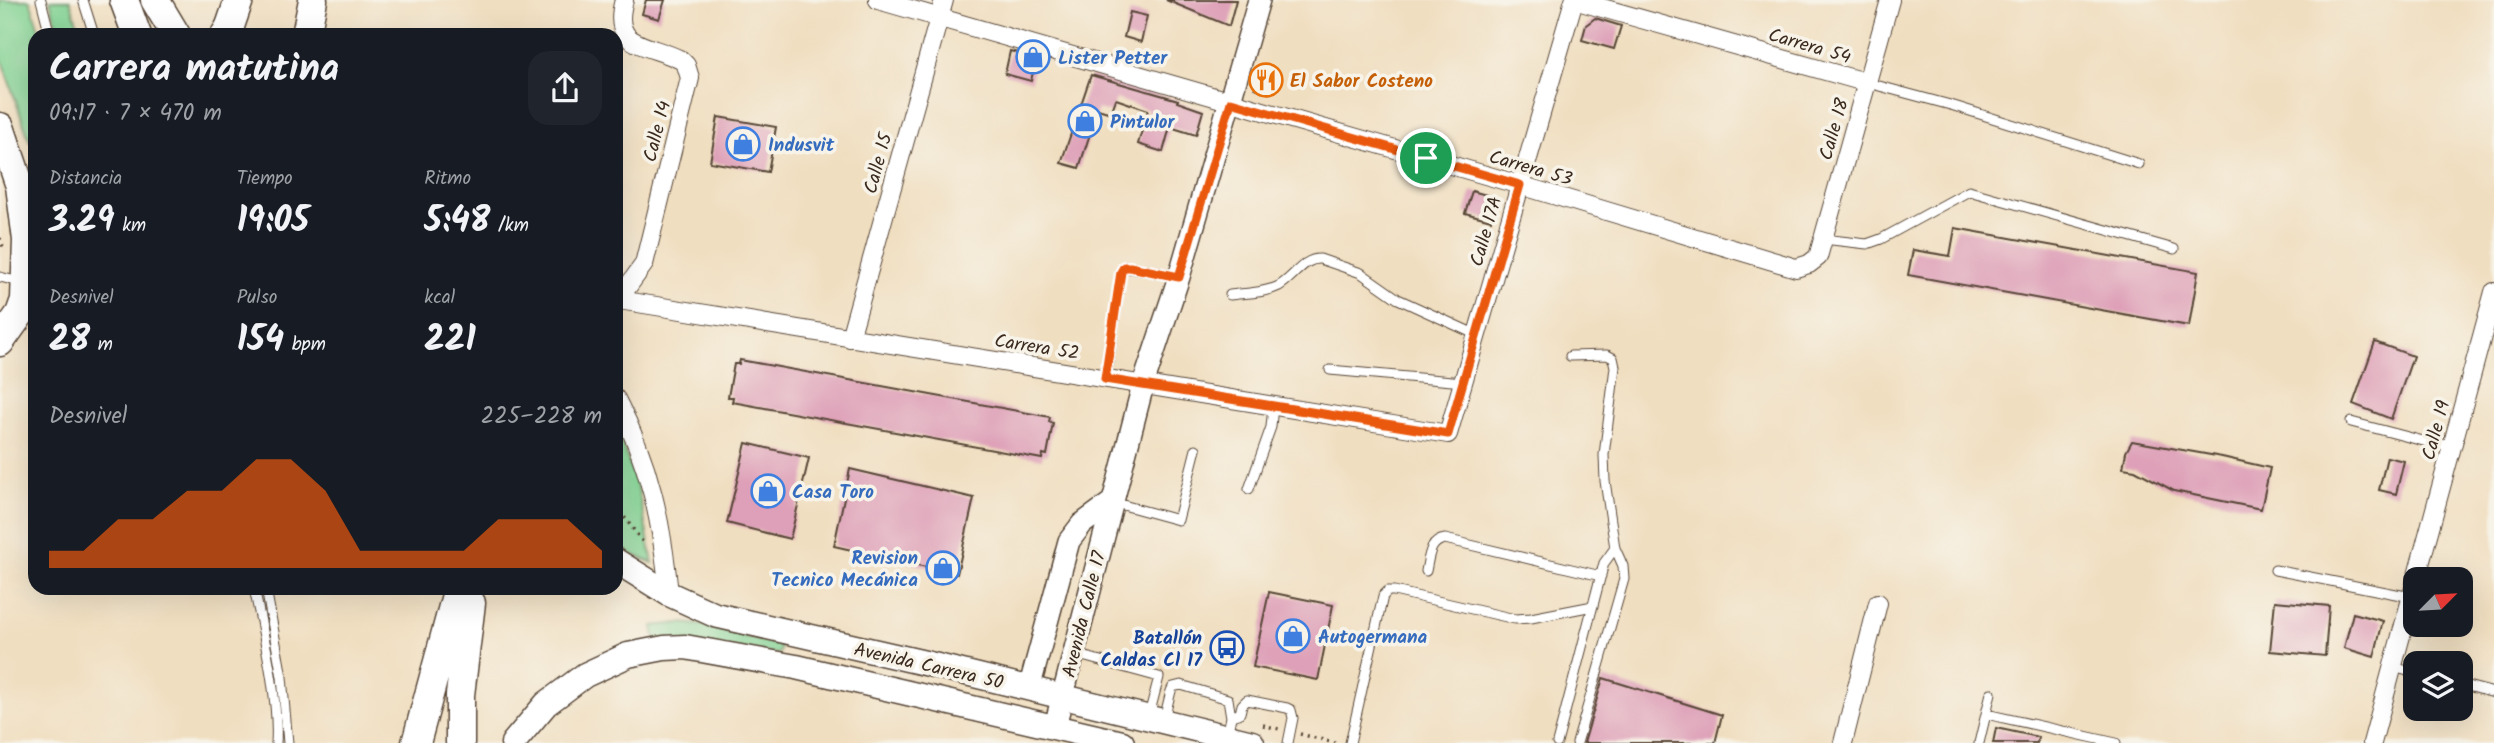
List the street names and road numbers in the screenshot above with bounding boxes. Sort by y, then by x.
street label: Carrera 54 [1764,21,1854,73]
street label: Calle 18 [1812,95,1858,164]
street label: Calle 14 [636,98,680,165]
street label: Calle 15 [856,128,902,197]
street label: Carrera 53 [1485,143,1576,195]
street label: Calle 17A [1463,193,1511,270]
street label: Carrera 52 [992,326,1081,369]
street label: Calle 19 [2415,397,2459,464]
street label: Avenida Calle 17 [1055,547,1115,681]
street label: Avenida Carrera 50 [851,635,1006,699]

